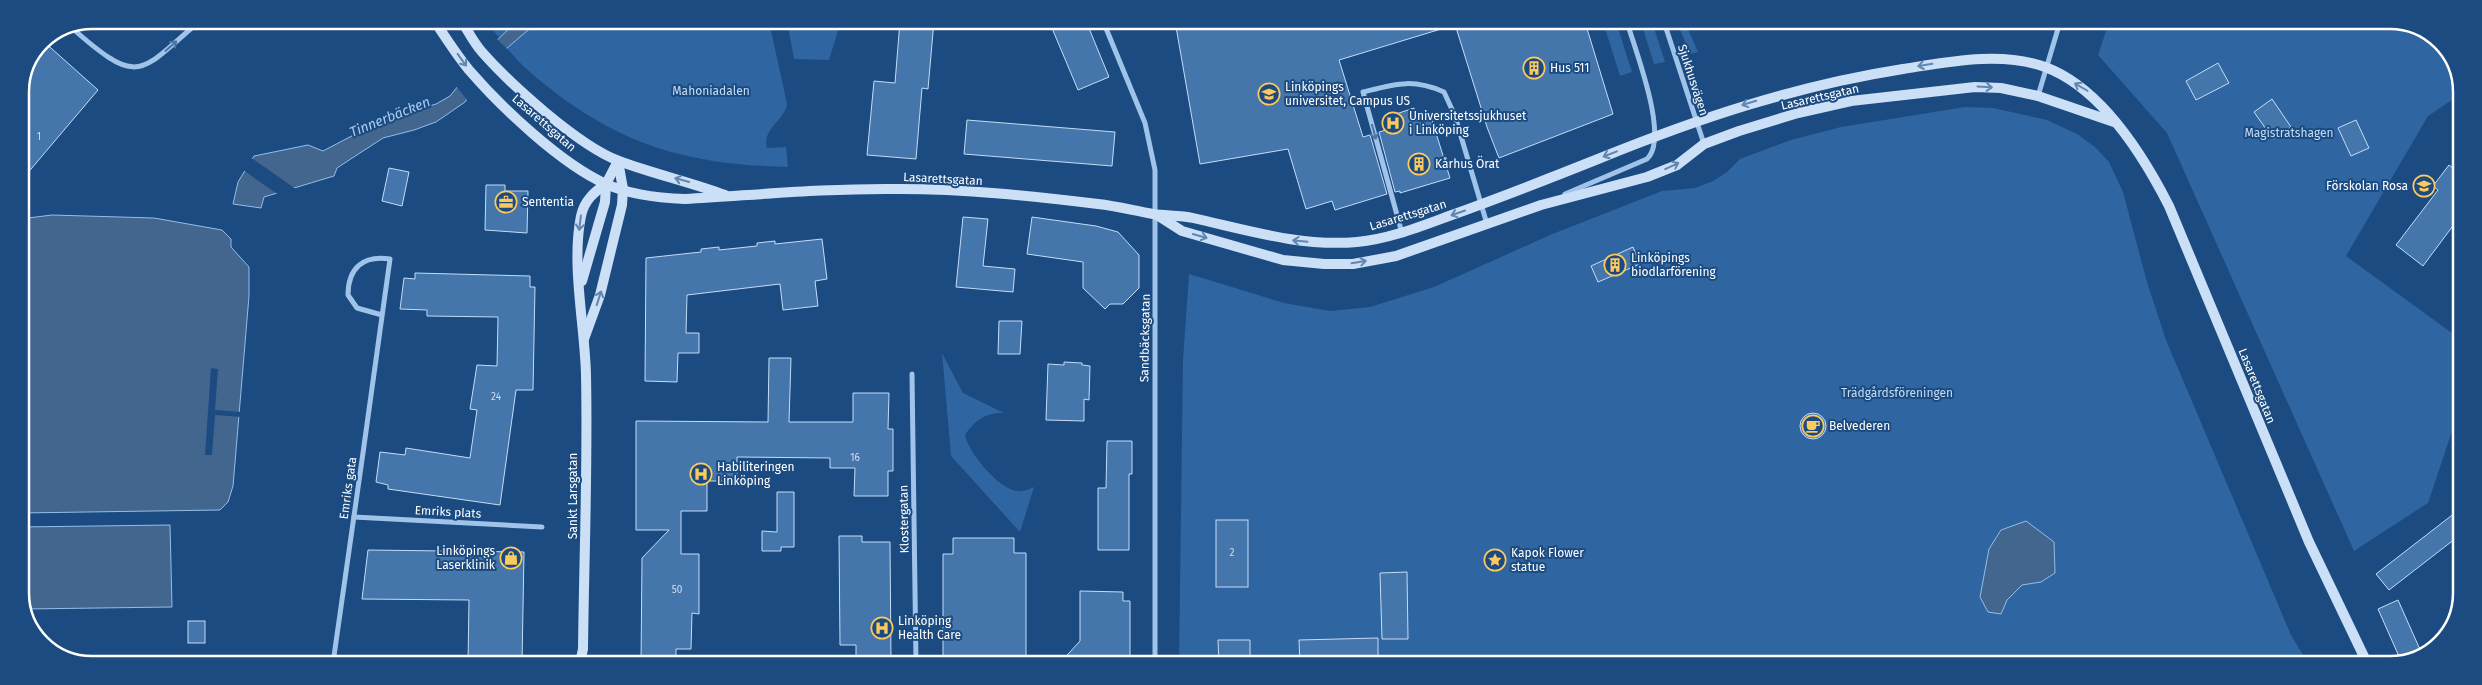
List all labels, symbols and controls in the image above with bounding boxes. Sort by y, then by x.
one-way arrow [164,40,177,52]
street label: Sjukhusvägen [1675,43,1711,117]
one-way arrow [457,53,467,67]
building icon: Hus 511 [1522,56,1546,80]
place label: Hus 511 [1550,61,1590,75]
one-way arrow [1917,61,1933,71]
place label: Linköpings universitet, Campus US [1285,80,1411,108]
street label: Lasarettsgatan [1780,81,1860,113]
school or university icon: Linköpings universitet, Campus US [1257,82,1281,106]
one-way arrow [1976,82,1992,92]
one-way arrow [2075,82,2089,92]
park label: Mahoniadalen [672,84,750,98]
street label: Lasarettsgatan [509,92,579,154]
water label: Tinnerbäcken [347,93,433,141]
one-way arrow [1741,99,1757,109]
place label: Universitetssjukhuset i Linköping [1409,109,1527,137]
hospital icon: Universitetssjukhuset i Linköping [1381,111,1405,135]
one-way arrow [1369,124,1379,140]
park label: Magistratshagen [2244,126,2334,140]
house number: 1 [37,131,41,143]
one-way arrow [1603,150,1618,159]
building icon: Kårhus Örat [1407,152,1431,176]
place label: Kårhus Örat [1435,155,1500,171]
one-way arrow [1664,161,1679,171]
street label: Lasarettsgatan [903,170,983,188]
one-way arrow [674,174,690,184]
school or university icon: Förskolan Rosa [2412,174,2436,198]
place label: Förskolan Rosa [2326,179,2408,193]
office icon: Sententia [494,190,518,214]
place label: Sententia [522,195,574,209]
street label: Lasarettsgatan [1368,197,1448,233]
one-way arrow [1451,209,1467,218]
one-way arrow [575,214,585,230]
one-way arrow [1191,232,1207,242]
one-way arrow [1293,236,1309,245]
place label: Linköpings biodlarförening [1631,251,1716,279]
building icon: Linköpings biodlarförening [1603,253,1627,277]
one-way arrow [1350,257,1366,267]
one-way arrow [594,290,604,306]
street label: Sandbäcksgatan [1137,294,1153,382]
street label: Lasarettsgatan [2236,346,2278,426]
park label: Trädgårdsföreningen [1841,386,1953,400]
house number: 24 [491,391,502,403]
cafe icon: Belvederen [1801,414,1825,438]
place label: Belvederen [1829,419,1890,433]
house number: 16 [850,452,860,464]
street label: Sankt Larsgatan [566,453,580,539]
street label: Emriks gata [337,456,359,520]
place label: Habiliteringen Linköping [717,460,794,488]
hospital icon: Habiliteringen Linköping [689,462,713,486]
street label: Klostergatan [896,485,912,553]
street label: Emriks plats [414,503,482,521]
place label: Linköpings Laserklinik [436,544,496,572]
shop icon: Linköpings Laserklinik [499,546,523,570]
place label: Kapok Flower statue [1511,546,1584,574]
house number: 2 [1230,547,1235,559]
place icon: Kapok Flower statue [1483,548,1507,572]
house number: 50 [672,584,683,596]
place label: Linköping Health Care [898,614,961,642]
hospital icon: Linköping Health Care [870,616,894,640]

